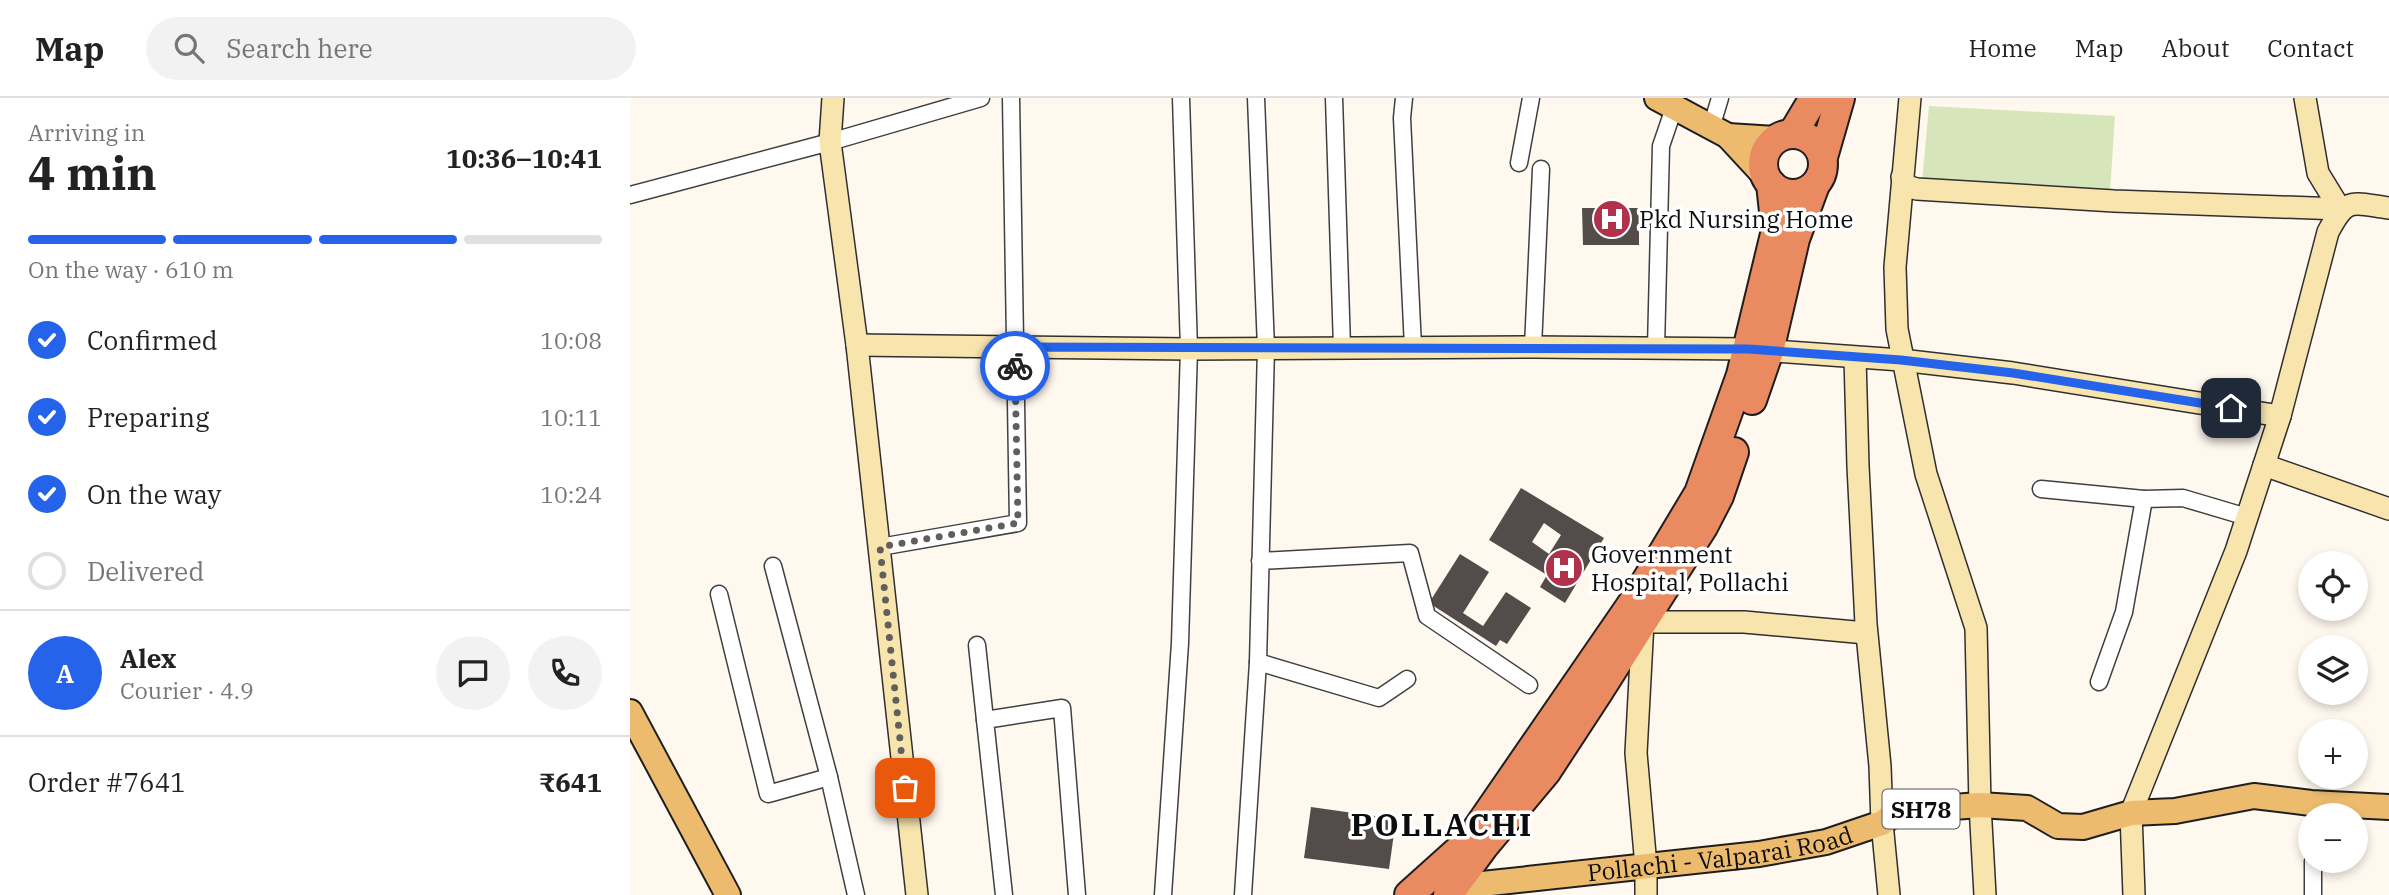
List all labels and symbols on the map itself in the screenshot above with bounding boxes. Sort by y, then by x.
hospital icon: Pkd Nursing Home [1591,198,1633,240]
place label: Pkd Nursing Home [1639,203,1853,235]
courier [980,331,1050,401]
pin [2201,378,2261,438]
place label: Government Hospital, Pollachi [1591,538,1789,598]
hospital icon: Government Hospital, Pollachi [1543,547,1585,589]
pin [875,758,935,818]
road number: SH78 [1882,790,1960,828]
district label: POLLACHI [1351,803,1533,845]
street label: Pollachi - Valparai Road [1585,818,1857,888]

